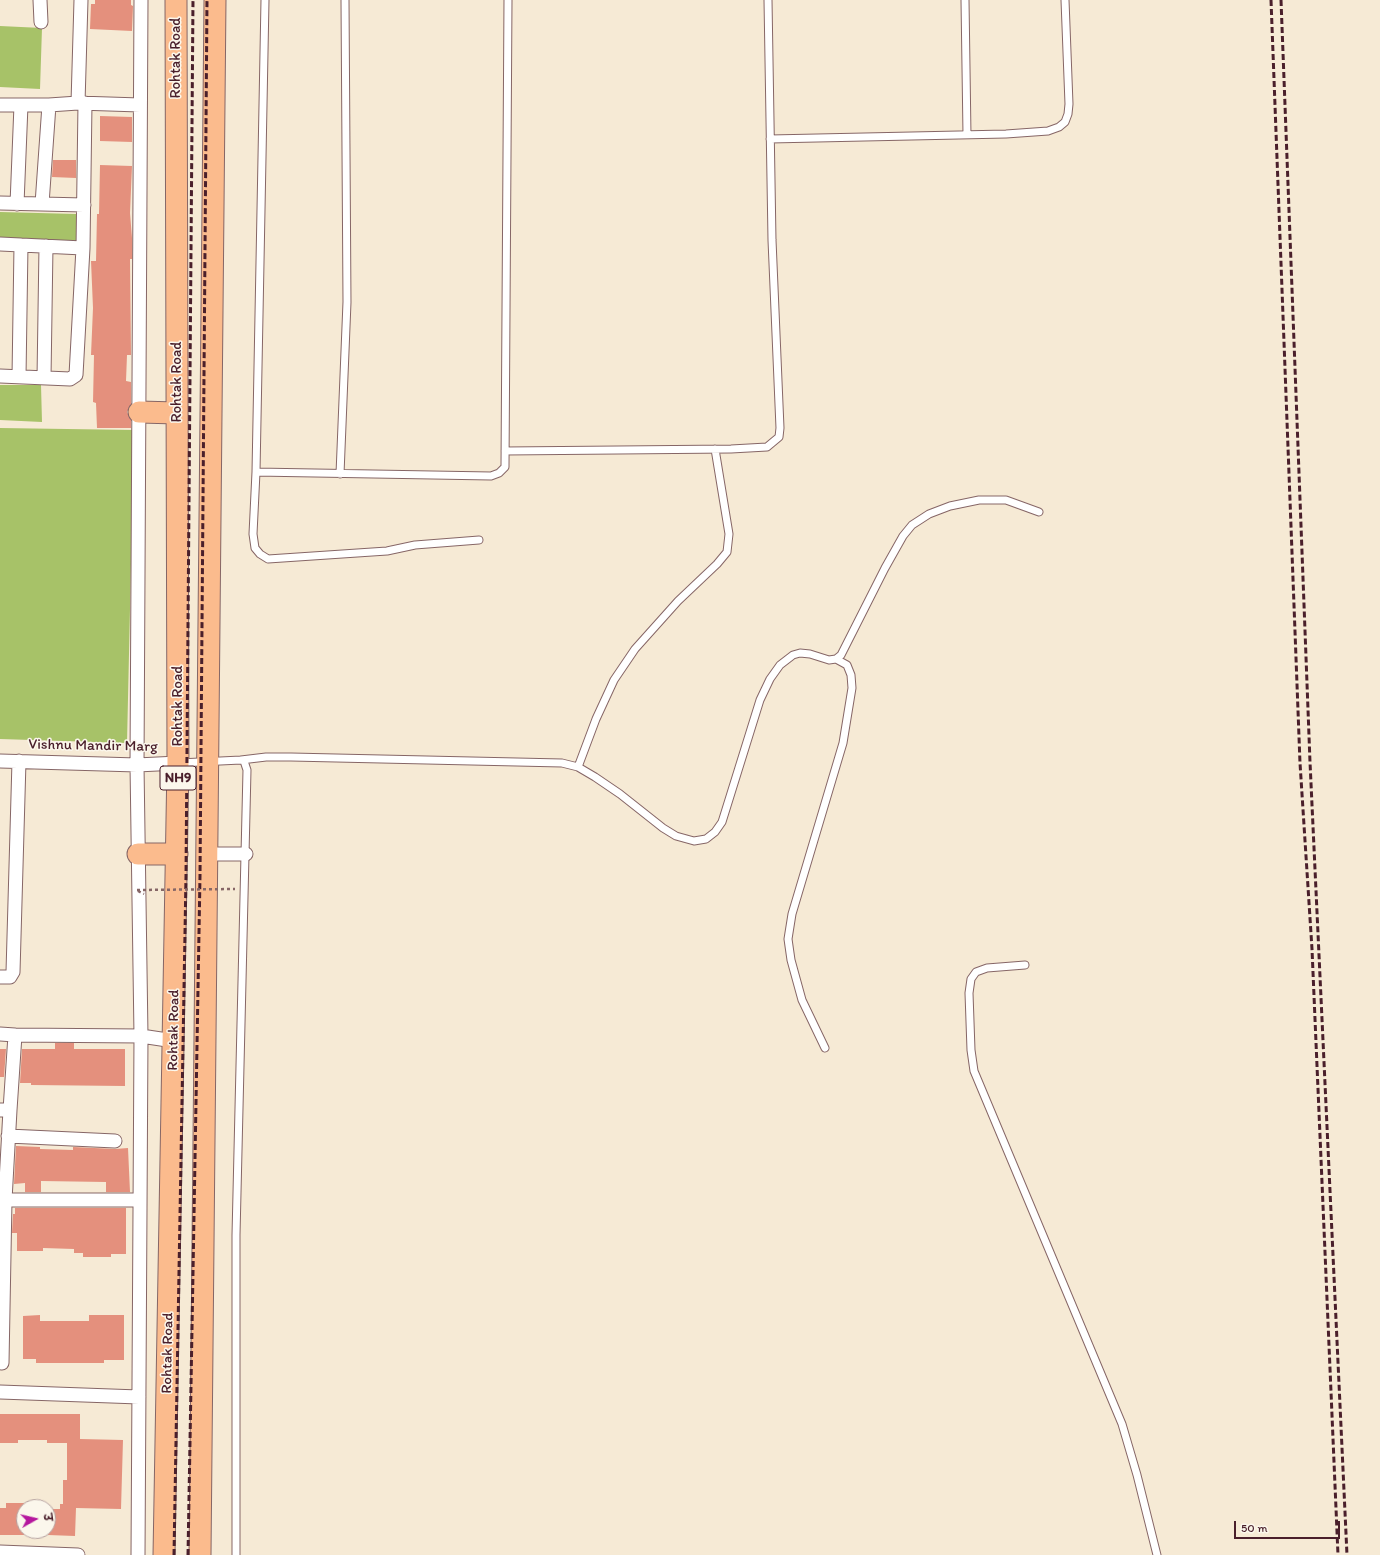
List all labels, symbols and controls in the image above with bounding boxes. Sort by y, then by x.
street label: Rohtak Road [167,17,185,99]
street label: Rohtak Road [168,341,186,423]
street label: Rohtak Road [169,665,187,747]
street label: Vishnu Mandir Marg [28,736,158,756]
road number: NH9 [160,766,196,790]
street label: Rohtak Road [164,989,184,1071]
street label: Rohtak Road [158,1312,178,1394]
north arrow [16,1499,56,1539]
text: उ [40,1513,54,1522]
scale bar [1236,1513,1342,1539]
text: 50 m [1241,1521,1267,1535]

